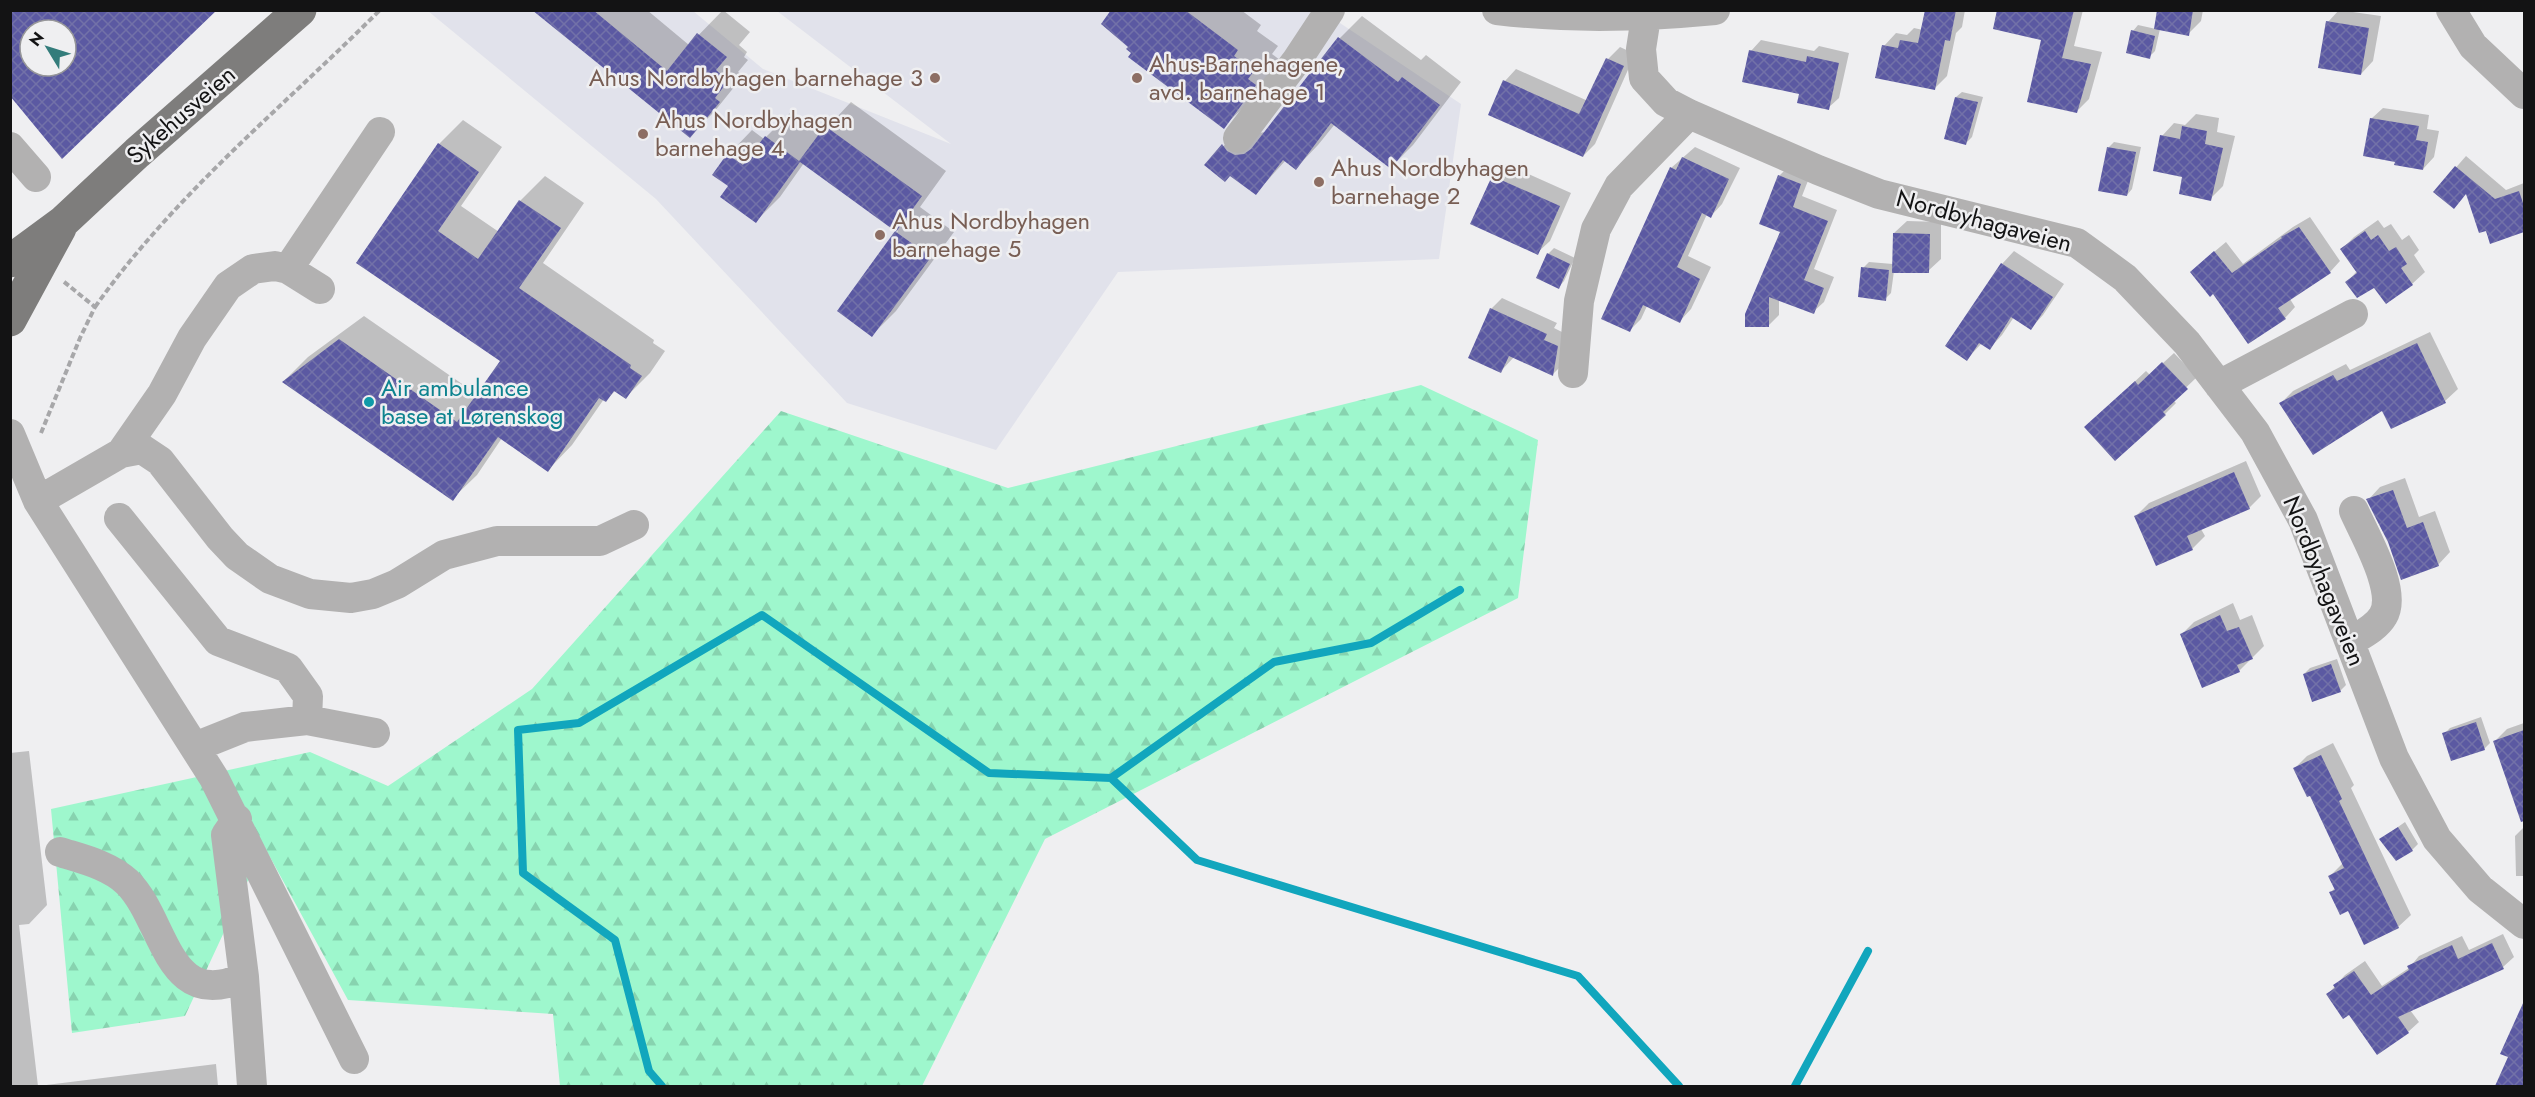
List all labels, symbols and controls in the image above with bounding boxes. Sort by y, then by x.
north arrow [18,18,78,78]
text: N [24,27,50,51]
place label: Ahus-Barnehagene, avd. barnehage 1 [1149,46,1344,109]
street label: Sykehusveien [118,57,243,172]
place label: Ahus Nordbyhagen barnehage 3 [589,60,923,95]
marker: Ahus Nordbyhagen barnehage 3 [928,71,942,85]
marker: Ahus-Barnehagene, avd. barnehage 1 [1130,71,1144,85]
place label: Ahus Nordbyhagen barnehage 4 [655,102,853,165]
marker: Ahus Nordbyhagen barnehage 4 [636,127,650,141]
place label: Ahus Nordbyhagen barnehage 2 [1331,150,1529,213]
marker: Ahus Nordbyhagen barnehage 2 [1312,175,1326,189]
street label: Nordbyhagaveien [1892,180,2076,261]
place label: Ahus Nordbyhagen barnehage 5 [892,203,1090,266]
marker: Ahus Nordbyhagen barnehage 5 [873,228,887,242]
place label: Air ambulance base at Lørenskog [381,370,563,433]
marker: Air ambulance base at Lørenskog [362,395,376,409]
street label: Nordbyhagaveien [2274,491,2375,671]

